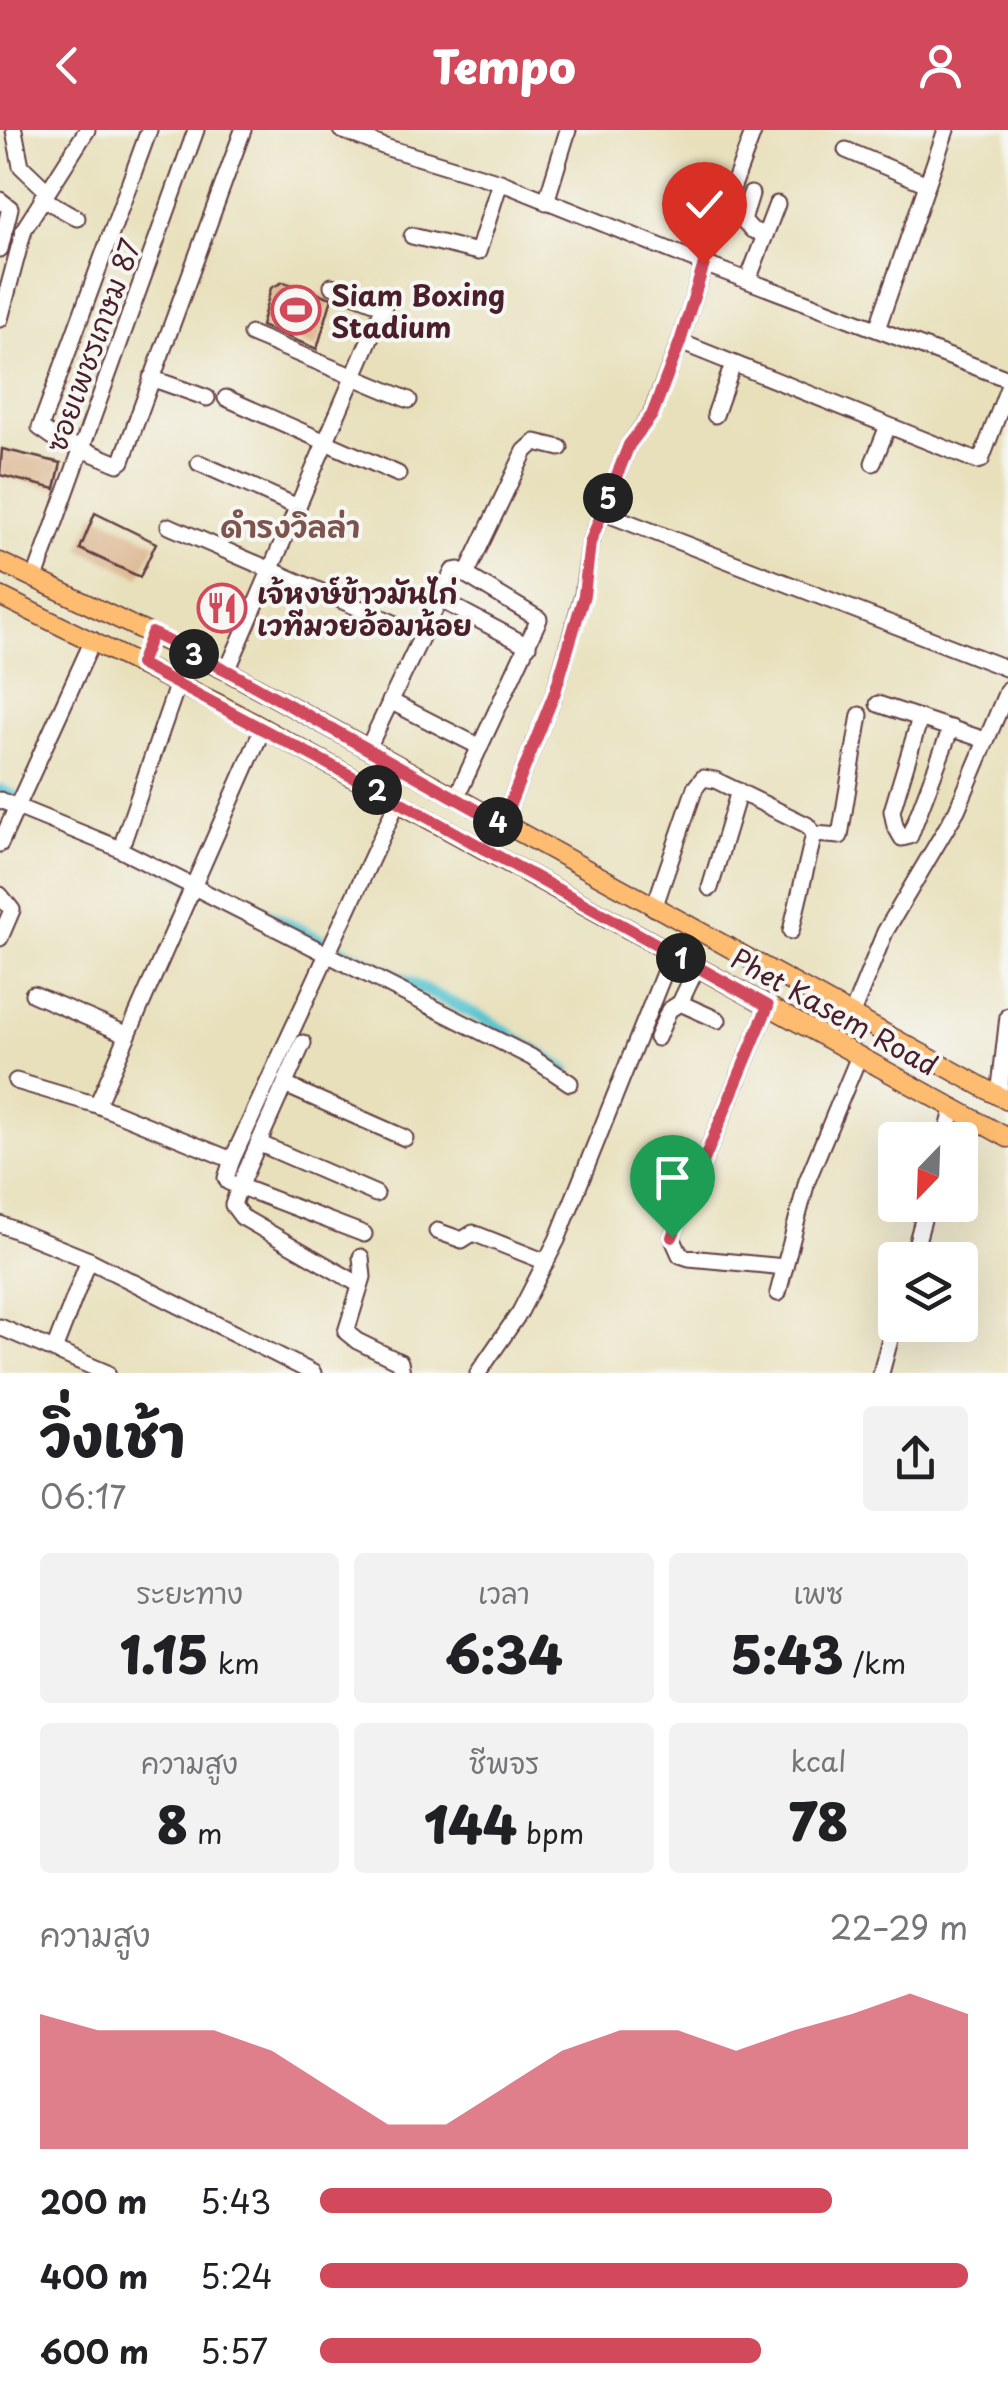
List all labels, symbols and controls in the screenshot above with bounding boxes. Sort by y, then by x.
text: Tempo [432,31,576,99]
icon: back [40,38,95,93]
icon: person [913,38,968,93]
pin [662,162,747,265]
icon: check [677,177,732,232]
street label: ซอยเพชรเกษม 87 [33,232,151,458]
place label: Siam Boxing Stadium [331,273,505,348]
sports icon: Siam Boxing Stadium [270,284,322,336]
pin: 5 [583,473,633,523]
text: 5 [599,476,617,519]
district label: ดำรงวิลล่า [220,503,360,548]
place label: เจ้หงษ์ข้าวมันไก่ เวทีมวยอ้อมน้อย [257,571,472,646]
restaurant icon: เจ้หงษ์ข้าวมันไก่ เวทีมวยอ้อมน้อย [196,582,248,634]
pin: 3 [169,629,219,679]
text: 3 [185,632,203,675]
pin: 2 [352,765,402,815]
text: 2 [367,768,387,811]
pin: 4 [473,797,523,847]
text: 4 [488,800,508,843]
pin: 1 [656,933,706,983]
text: 1 [674,936,688,979]
street label: Phet Kasem Road [724,936,946,1086]
north arrow [878,1122,978,1222]
map controls [878,1122,978,1342]
pin [630,1135,715,1238]
icon: arrive [645,1150,700,1205]
button: layers [878,1242,978,1342]
text: วิ่งเช้า [40,1393,185,1476]
button: share [863,1406,968,1511]
text: 06:17 [40,1472,126,1520]
text: ระยะทาง [136,1571,243,1614]
text: เวลา [478,1571,530,1614]
text: เพซ [793,1571,843,1614]
text: 1.15 [120,1615,209,1691]
text: 6:34 [445,1615,563,1691]
text: 5:43 [730,1615,844,1691]
text: km [209,1641,260,1684]
text: /km [844,1641,906,1684]
text: kcal [790,1739,846,1782]
text: ความสูง [141,1741,238,1784]
text: ชีพจร [469,1741,539,1784]
text: 78 [788,1782,848,1858]
text: 8 [157,1785,188,1861]
text: 144 [424,1785,517,1861]
text: m [188,1811,223,1854]
text: bpm [517,1811,584,1854]
text: 22–29 m [830,1903,968,1951]
text: ความสูง [40,1910,151,1958]
text: 200 m [40,2177,147,2225]
text: 5:43 [200,2177,271,2225]
text: 400 m [40,2252,148,2300]
text: 5:24 [200,2252,273,2300]
text: 600 m [40,2327,149,2375]
text: 5:57 [200,2327,268,2375]

